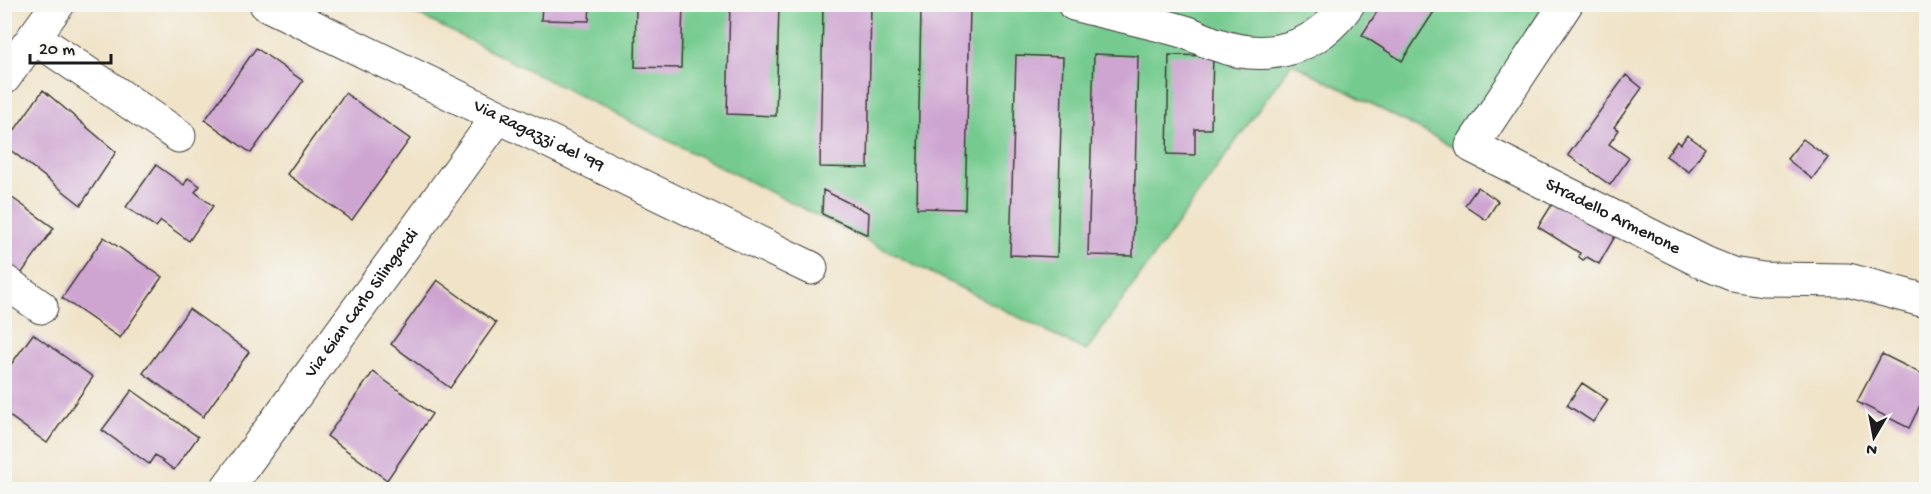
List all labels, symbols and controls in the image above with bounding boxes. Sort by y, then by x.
scale bar [30,27,111,65]
text: 20 m [39,40,75,61]
street label: Via Ragazzi del '99 [469,95,607,177]
street label: Stradello Armenone [1542,174,1685,260]
street label: Via Gian Carlo Silingardi [300,224,424,383]
north arrow [1844,407,1904,467]
text: N [1865,438,1879,459]

